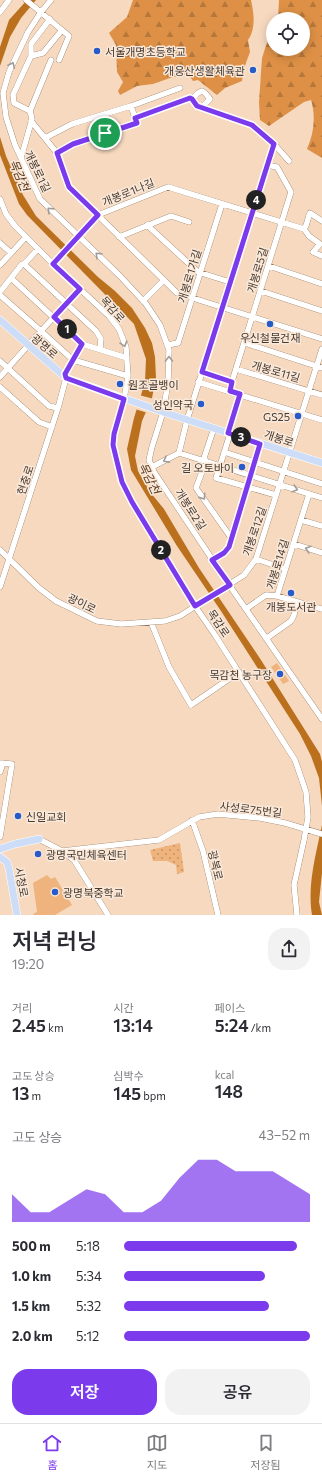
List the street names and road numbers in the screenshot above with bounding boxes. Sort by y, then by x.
street label: 개봉로1길 [22,148,54,194]
street label: 개봉로1나길 [100,176,156,208]
street label: 개봉로5길 [244,246,270,294]
street label: 개봉로1가길 [175,248,203,304]
street label: 목감로 [98,293,128,325]
street label: 광명로 [29,331,61,361]
street label: 개봉로11길 [250,358,302,384]
street label: 개봉로 [263,427,295,449]
street label: 현충로 [14,464,36,496]
street label: 개봉로2길 [173,486,209,532]
street label: 개봉로12길 [240,505,268,557]
street label: 개봉로14길 [263,537,291,591]
street label: 광이로 [66,591,98,615]
street label: 목감로 [205,607,233,639]
street label: 사성로75번길 [219,799,283,819]
street label: 광복로 [206,849,226,881]
street label: 시청로 [13,866,31,898]

